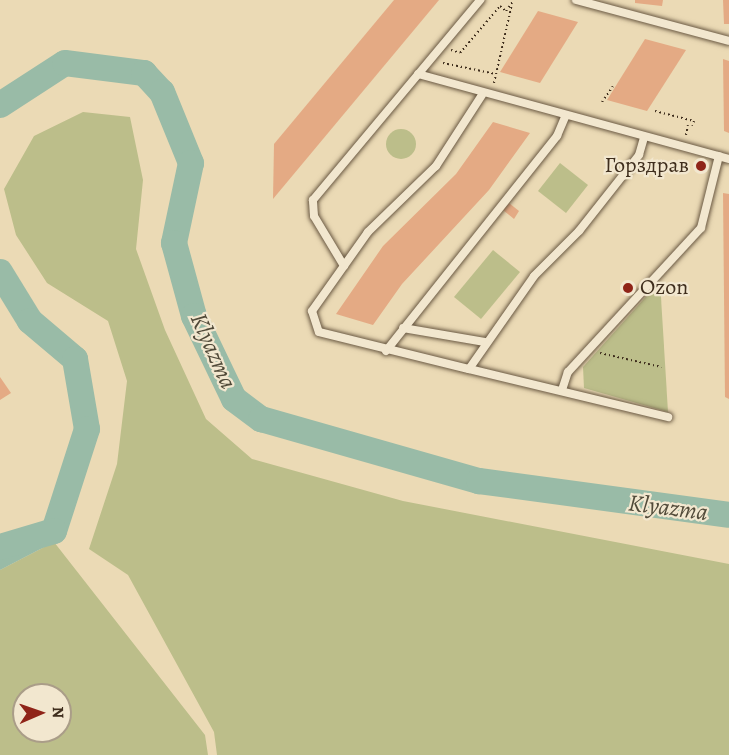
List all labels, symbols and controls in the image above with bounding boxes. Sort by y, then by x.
place label: Горздрав [605,153,689,179]
marker: Горздрав [694,159,708,173]
place label: Ozon [640,275,688,301]
marker: Ozon [621,281,635,295]
water label: Klyazma [184,309,242,393]
water label: Klyazma [627,489,709,527]
north arrow [12,683,72,743]
text: N [47,706,69,719]

